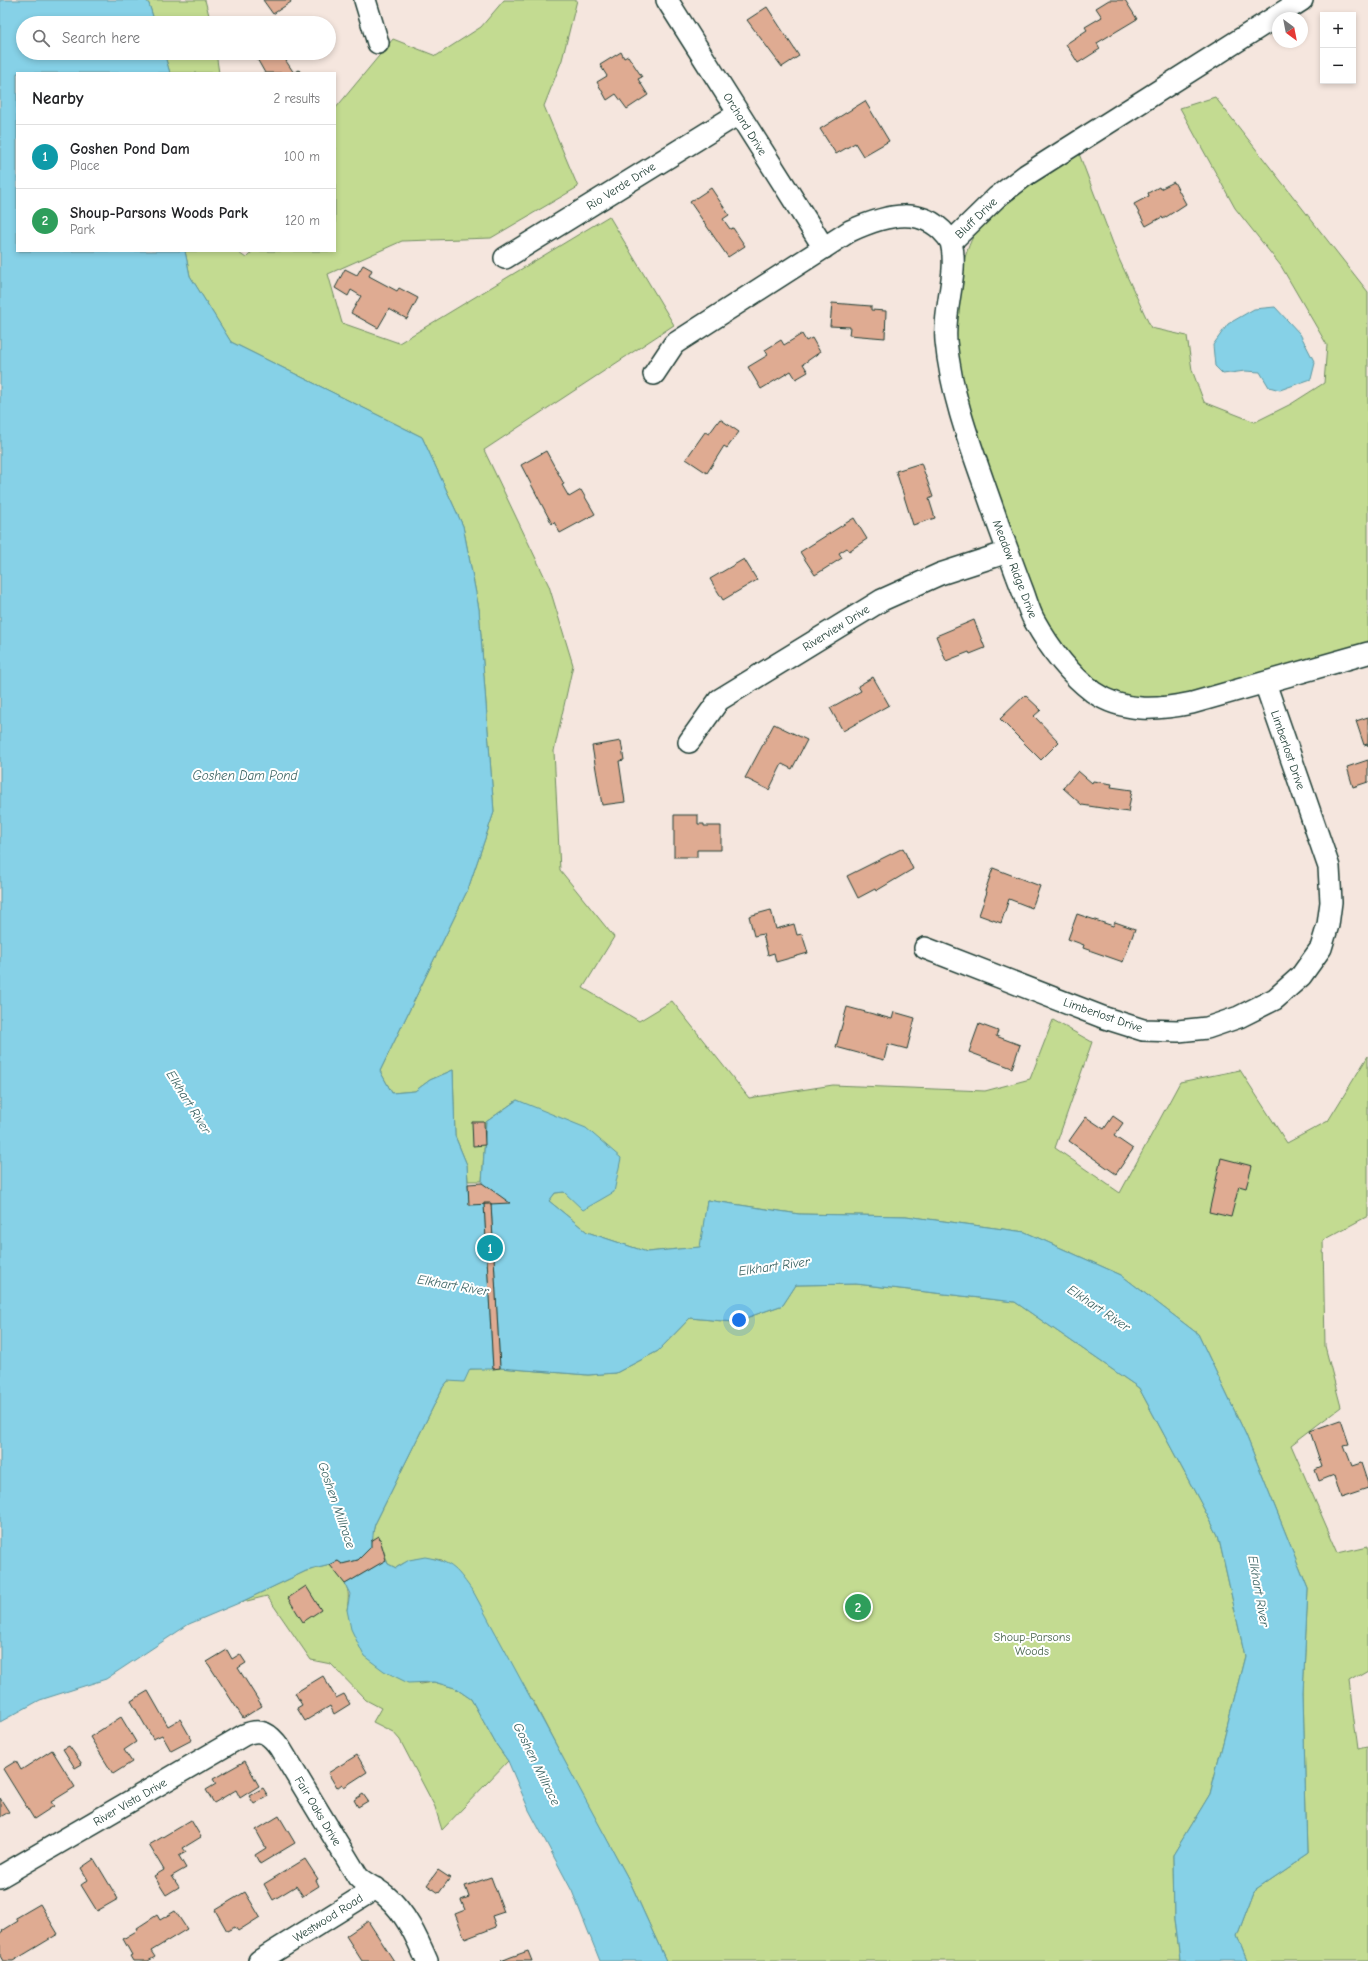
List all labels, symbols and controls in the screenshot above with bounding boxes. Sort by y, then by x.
north arrow [1272,12,1308,48]
map controls [1320,12,1356,84]
button: + [1320,12,1356,48]
search box [16,16,336,60]
icon: search [30,27,52,49]
text: Search here [62,29,140,47]
button: − [1320,48,1356,84]
text: Nearby [32,89,83,108]
street label: Orchard Drive [720,90,770,158]
text: 2 results [273,91,320,106]
text: Goshen Pond Dam [70,140,190,158]
text: 1 [42,149,48,164]
text: 100 m [284,149,320,164]
text: Place [70,158,100,173]
street label: Rio Verde Drive [584,159,658,213]
street label: Bluff Drive [952,195,1000,241]
text: Shoup-Parsons Woods Park [70,204,248,222]
text: 2 [42,213,48,228]
text: 120 m [285,213,320,228]
text: Park [70,222,95,237]
street label: Meadow Ridge Drive [990,518,1040,620]
street label: Riverview Drive [800,602,872,654]
street label: Limberlost Drive [1268,708,1308,792]
water label: Goshen Dam Pond [193,768,299,783]
street label: Limberlost Drive [1061,995,1145,1035]
water label: Elkhart River [164,1067,215,1137]
pin: 1 [477,1233,503,1263]
water label: Elkhart River [737,1253,812,1278]
water label: Elkhart River [416,1271,491,1299]
water label: Elkhart River [1065,1282,1134,1335]
your location [729,1310,749,1330]
water label: Goshen Millrace [315,1460,359,1551]
water label: Elkhart River [1245,1554,1273,1629]
pin: 2 [845,1592,871,1622]
park label: Shoup-Parsons Woods [994,1630,1070,1658]
water label: Goshen Millrace [510,1720,564,1808]
street label: Fair Oaks Drive [292,1774,344,1848]
street label: River Vista Drive [91,1775,169,1829]
street label: Westwood Road [290,1891,366,1945]

